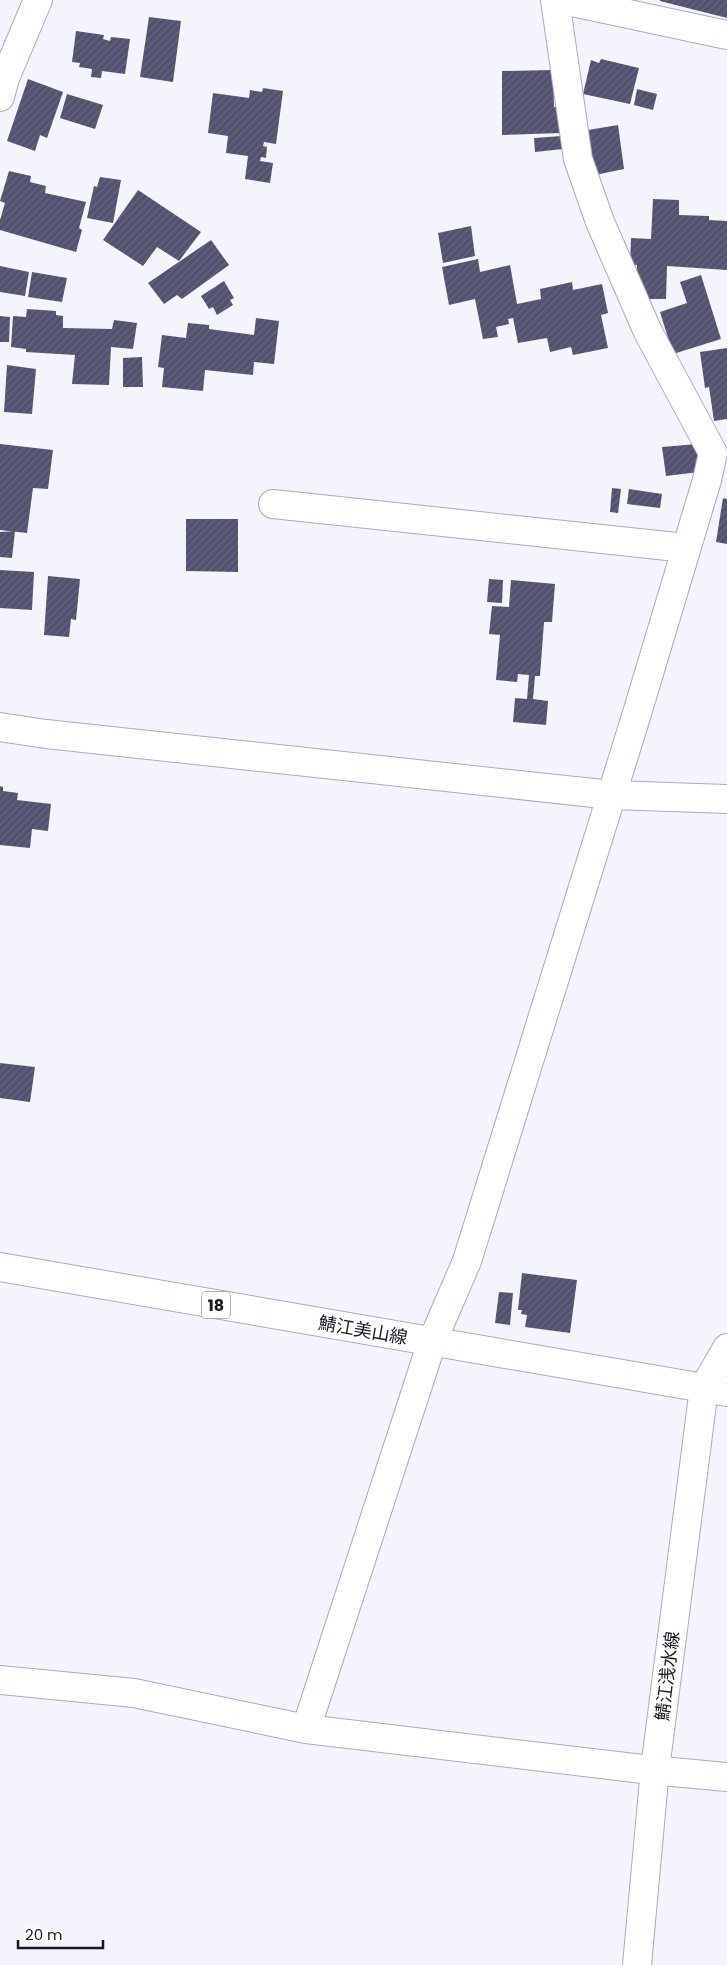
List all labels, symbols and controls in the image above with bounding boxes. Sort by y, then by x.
road number: 18 [202,1292,230,1318]
street label: 鯖江美山線 [317,1310,409,1350]
street label: 鯖江浅水線 [649,1630,685,1722]
scale bar [18,1918,102,1950]
text: 20 m [25,1924,63,1945]

